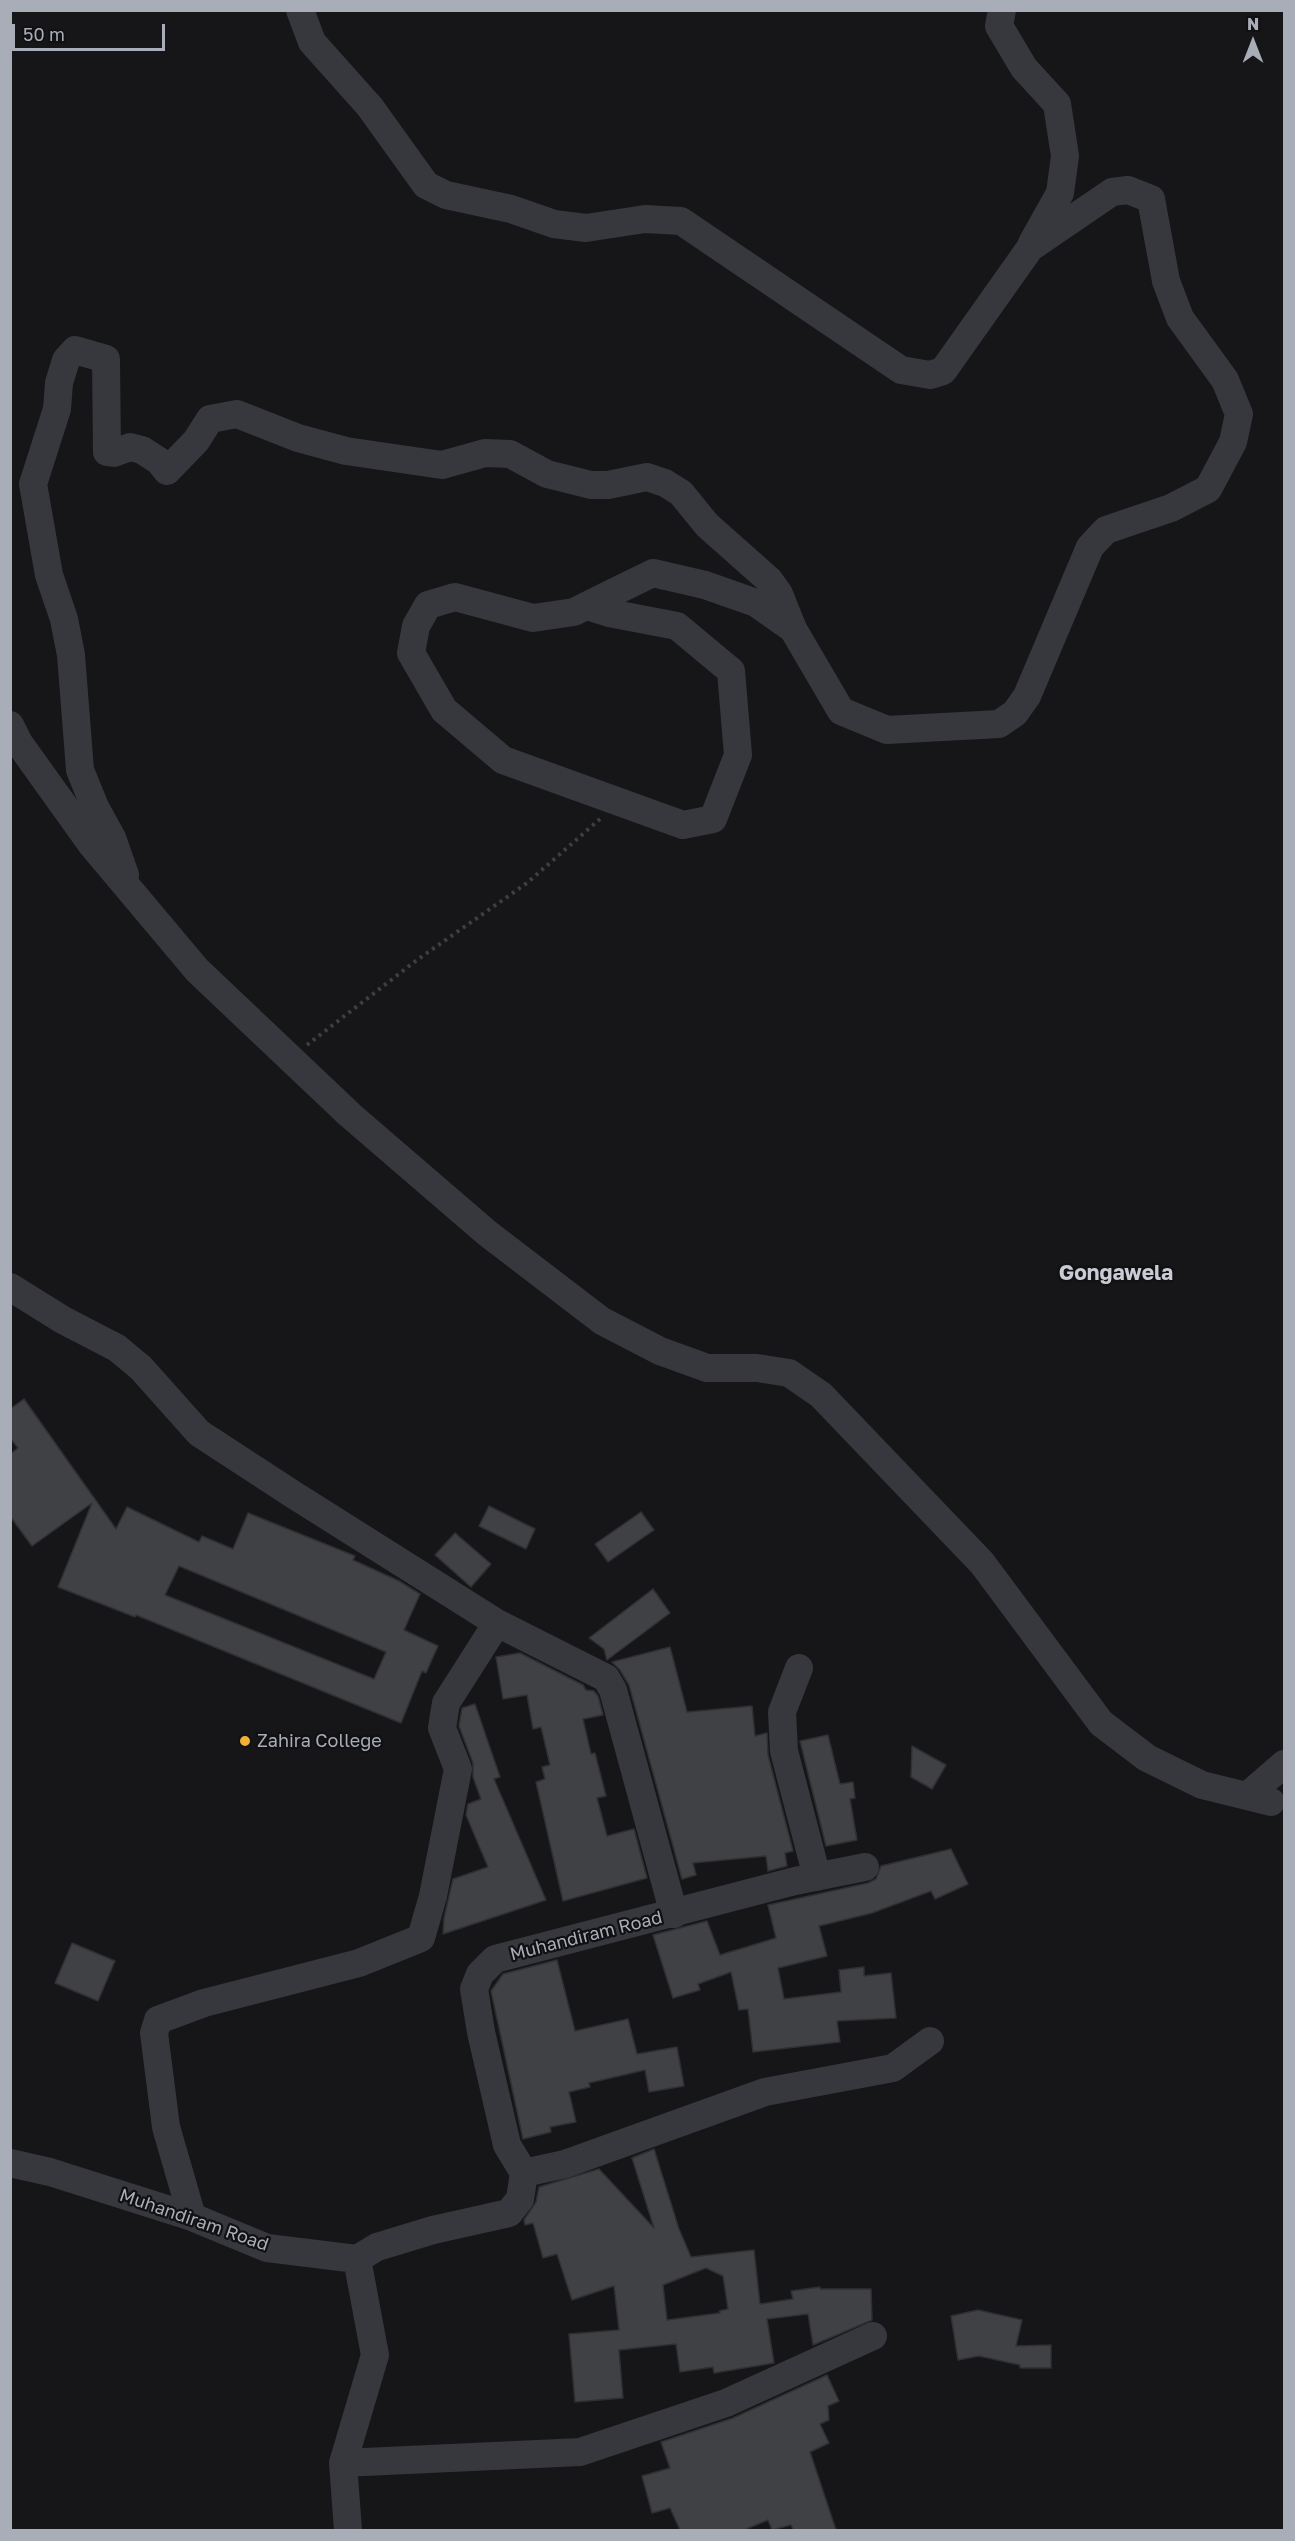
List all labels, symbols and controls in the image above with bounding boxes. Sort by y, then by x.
scale bar [15,12,168,50]
north arrow [1223,12,1283,72]
text: N [1247,14,1259,34]
text: 50 m [23,23,65,45]
district label: Gongawela [1059,1260,1173,1286]
place label: Zahira College [257,1730,382,1752]
marker: Zahira College [238,1734,252,1748]
street label: Muhandiram Road [508,1907,664,1965]
street label: Muhandiram Road [117,2184,271,2256]

